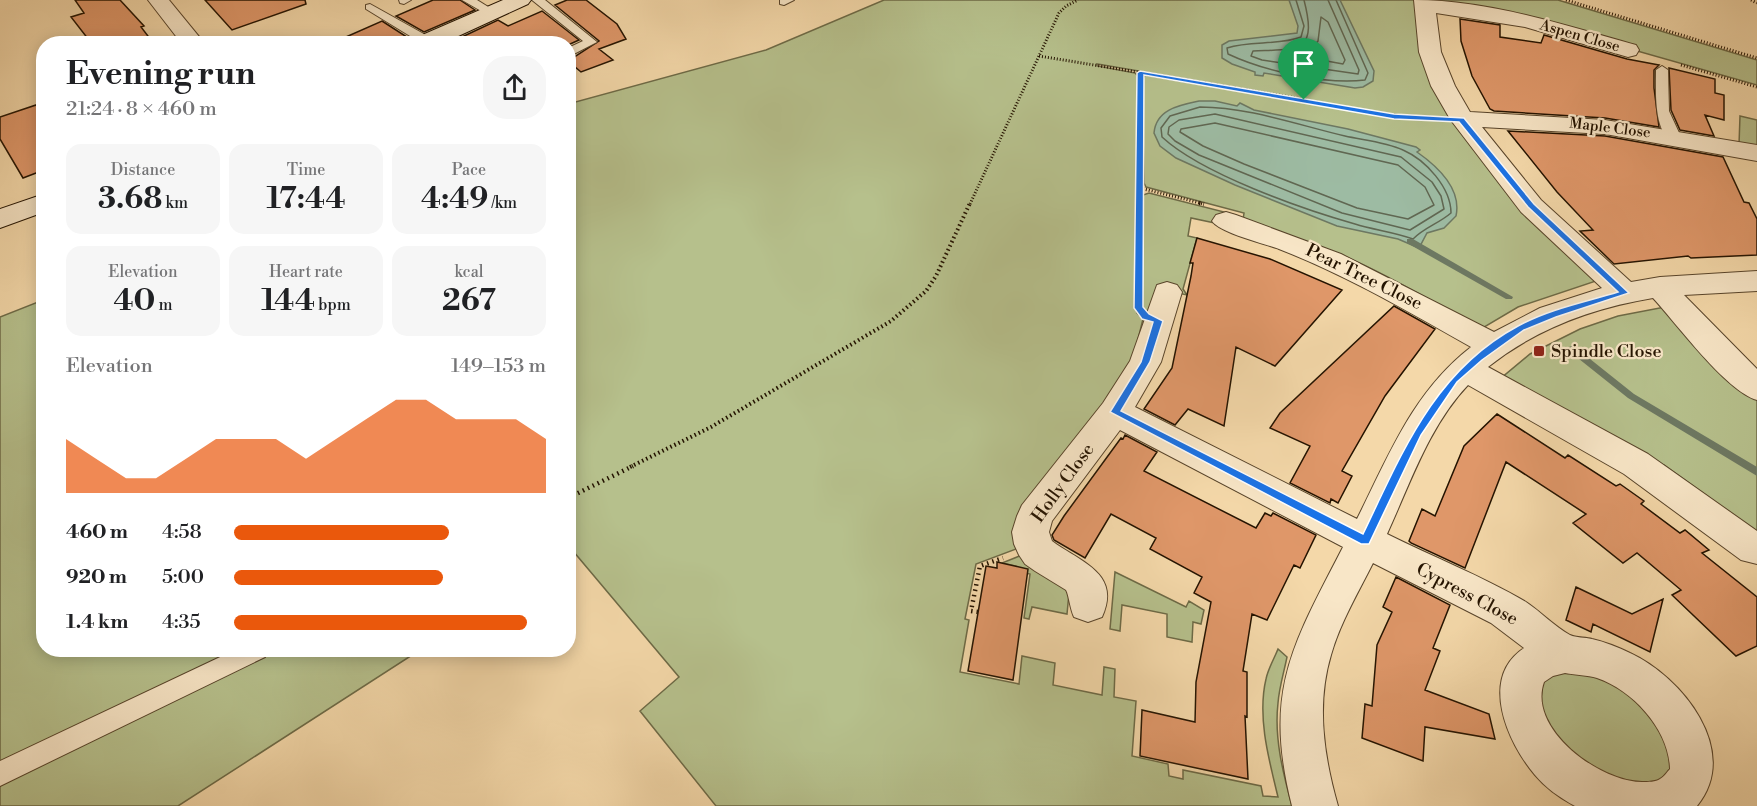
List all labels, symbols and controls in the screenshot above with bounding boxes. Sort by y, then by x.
street label: Aspen Close [1537,15,1622,56]
pin [1278,38,1329,100]
icon: arrive [1287,47,1320,80]
text: Evening run [66,54,255,95]
button: share [483,56,546,119]
text: 21:24 · 8 × 460 m [66,97,217,122]
street label: Maple Close [1568,114,1652,142]
text: Distance [111,160,175,180]
text: Time [287,160,325,180]
text: Pace [452,160,486,180]
text: 3.68 [98,180,162,218]
text: 17:44 [266,180,346,218]
text: 4:49 [421,180,488,218]
text: km [162,193,188,213]
text: /km [488,193,517,213]
street label: Pear Tree Close [1302,239,1426,315]
text: Elevation [108,262,178,282]
text: Heart rate [269,262,343,282]
text: kcal [454,262,484,282]
text: 40 [113,282,155,320]
text: 144 [261,282,315,320]
text: 267 [442,282,496,320]
text: m [155,295,173,315]
text: bpm [315,295,351,315]
place label: Spindle Close [1551,340,1662,363]
marker: Spindle Close [1532,344,1546,358]
text: Elevation [66,354,153,379]
text: 149–153 m [451,354,546,379]
street label: Holly Close [1027,439,1099,527]
text: 460 m [66,520,128,545]
text: 4:58 [162,520,202,545]
street label: Cypress Close [1412,558,1522,630]
text: 920 m [66,565,127,590]
text: 5:00 [162,565,204,590]
text: 1.4 km [66,610,128,635]
text: 4:35 [162,610,200,635]

